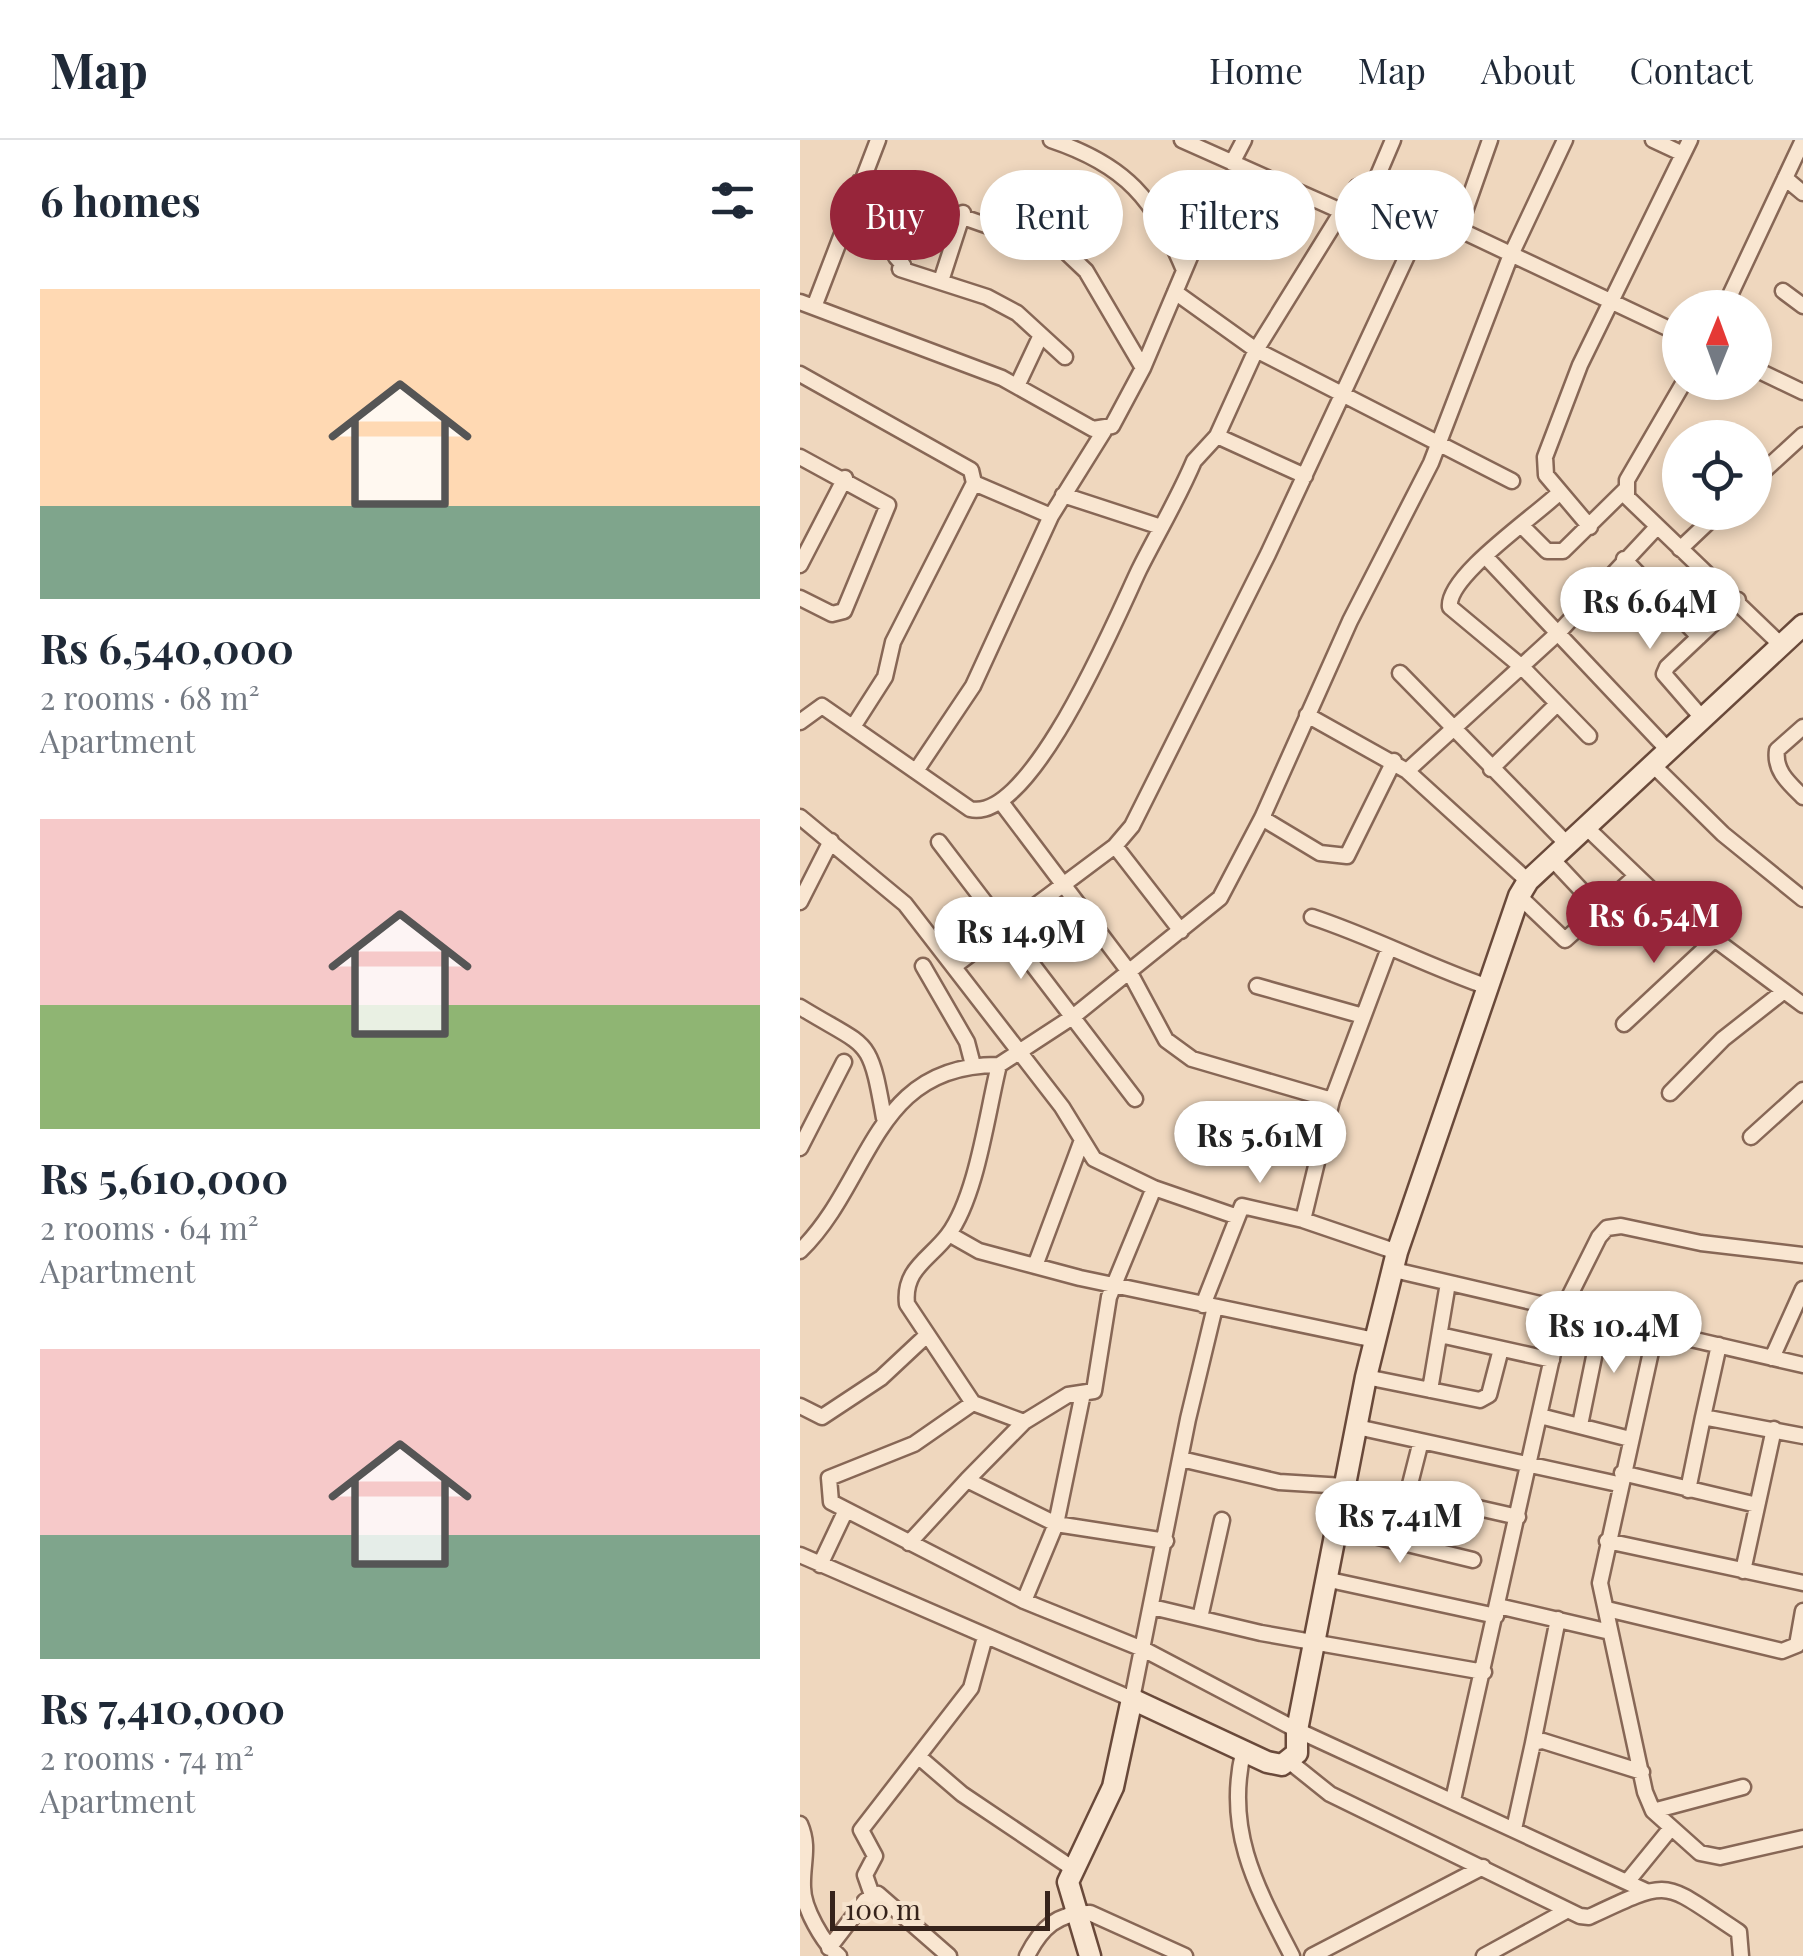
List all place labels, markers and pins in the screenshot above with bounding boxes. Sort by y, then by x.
pin: Rs 6.64M [1547,567,1753,652]
pin: Rs 6.54M [1551,881,1757,966]
pin: Rs 14.9M [918,897,1124,982]
pin: Rs 5.61M [1157,1101,1363,1186]
pin: Rs 10.4M [1511,1291,1717,1376]
pin: Rs 7.41M [1297,1481,1503,1566]

